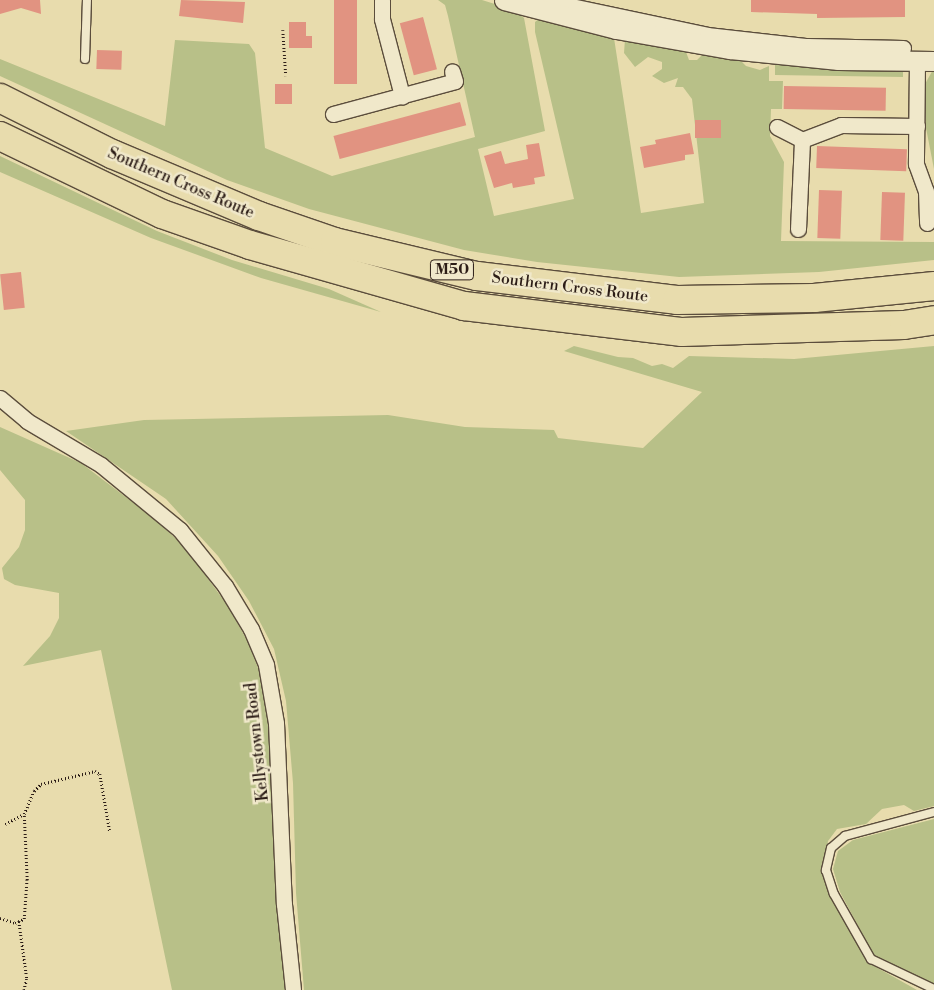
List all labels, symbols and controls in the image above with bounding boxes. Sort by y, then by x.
street label: Southern Cross Route [105,143,257,223]
road number: M50 [430,258,474,282]
street label: Southern Cross Route [491,268,649,306]
street label: Kellystown Road [241,682,273,802]

